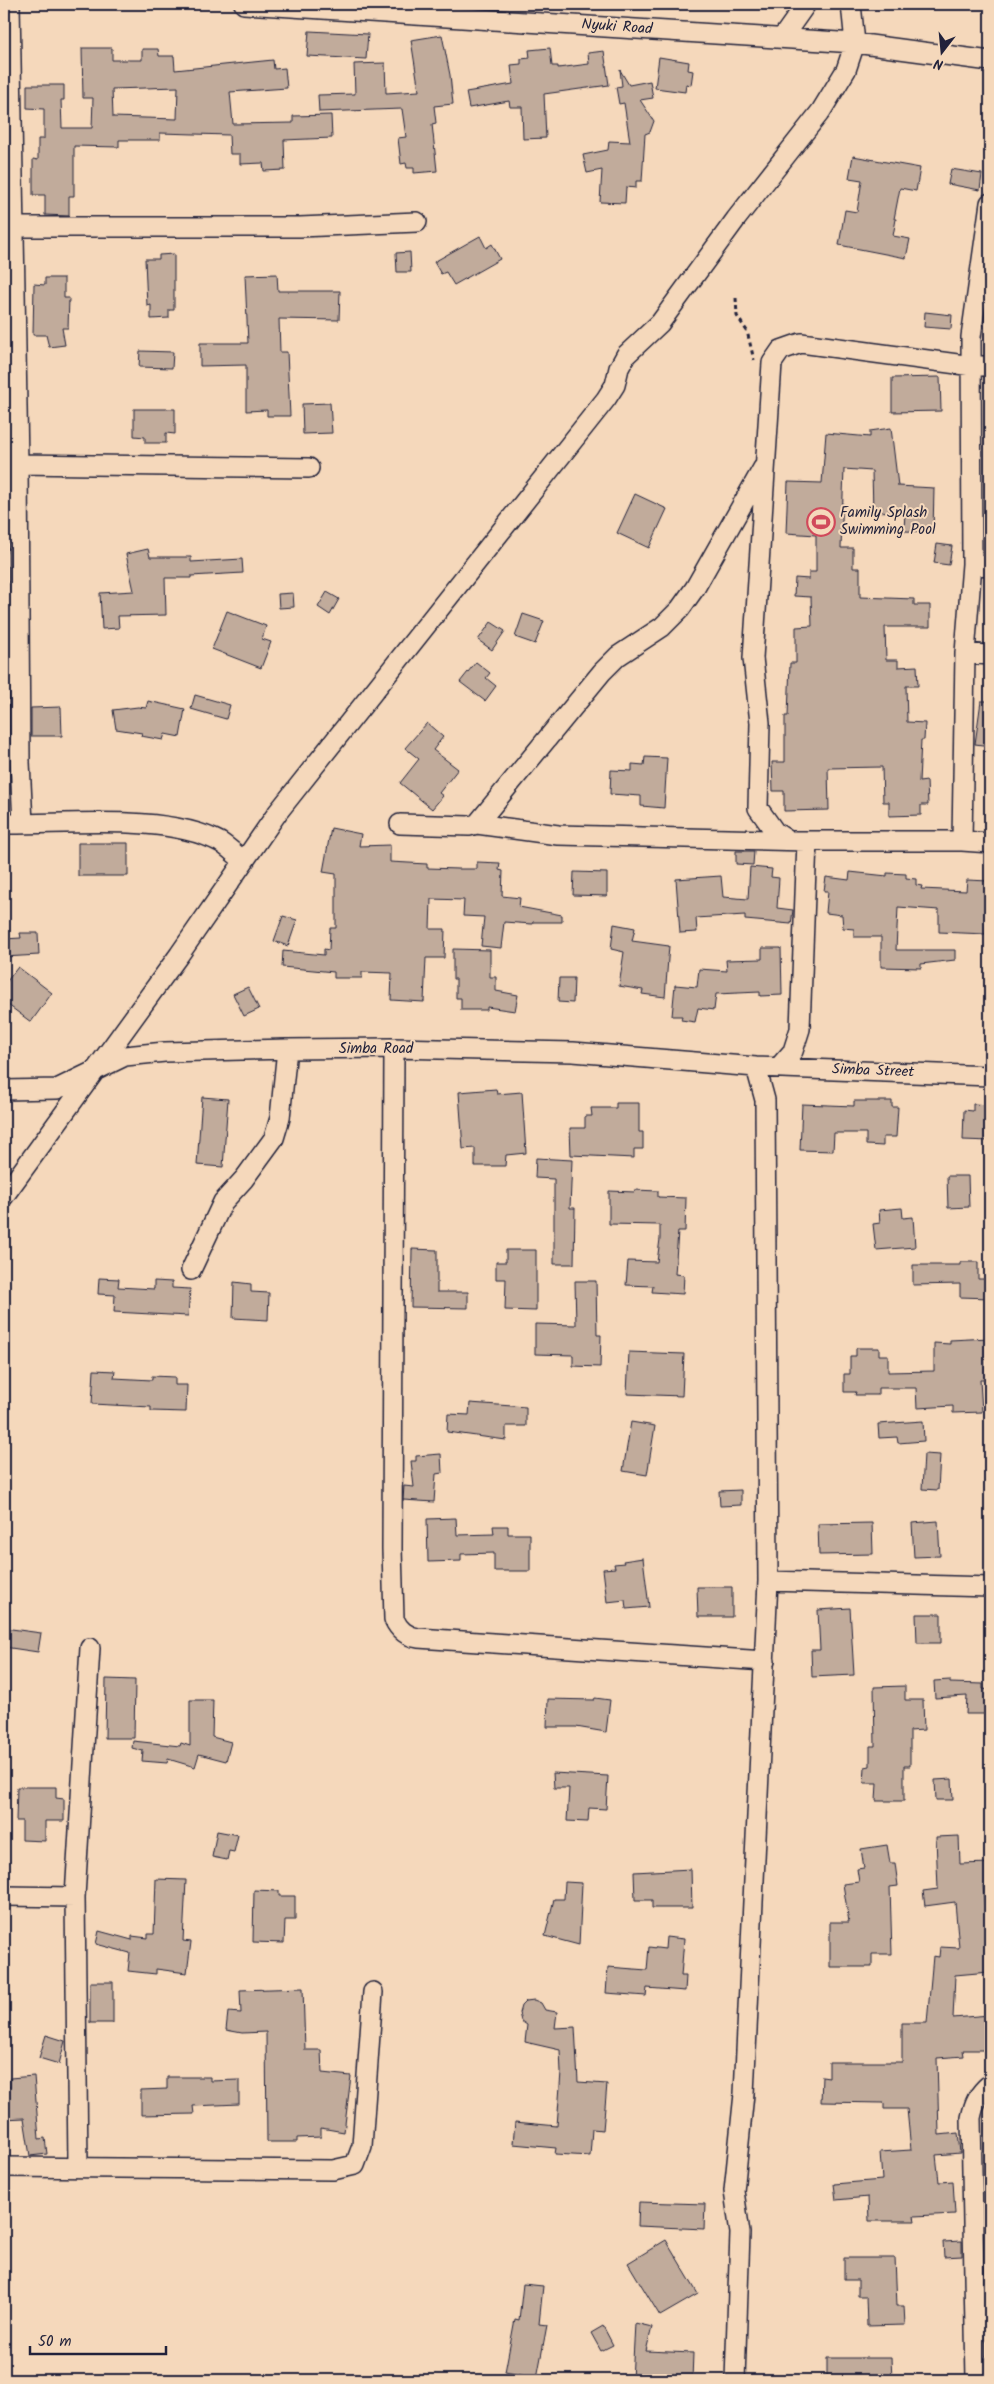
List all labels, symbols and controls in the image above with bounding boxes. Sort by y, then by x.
street label: Nyuki Road [581,13,654,41]
north arrow [916,28,966,78]
text: N [931,52,946,75]
place label: Family Splash Swimming Pool [840,501,936,542]
sports icon: Family Splash Swimming Pool [806,507,836,537]
street label: Simba Road [339,1037,414,1061]
street label: Simba Street [831,1058,915,1084]
scale bar [30,2324,166,2356]
text: 50 m [38,2330,72,2354]

